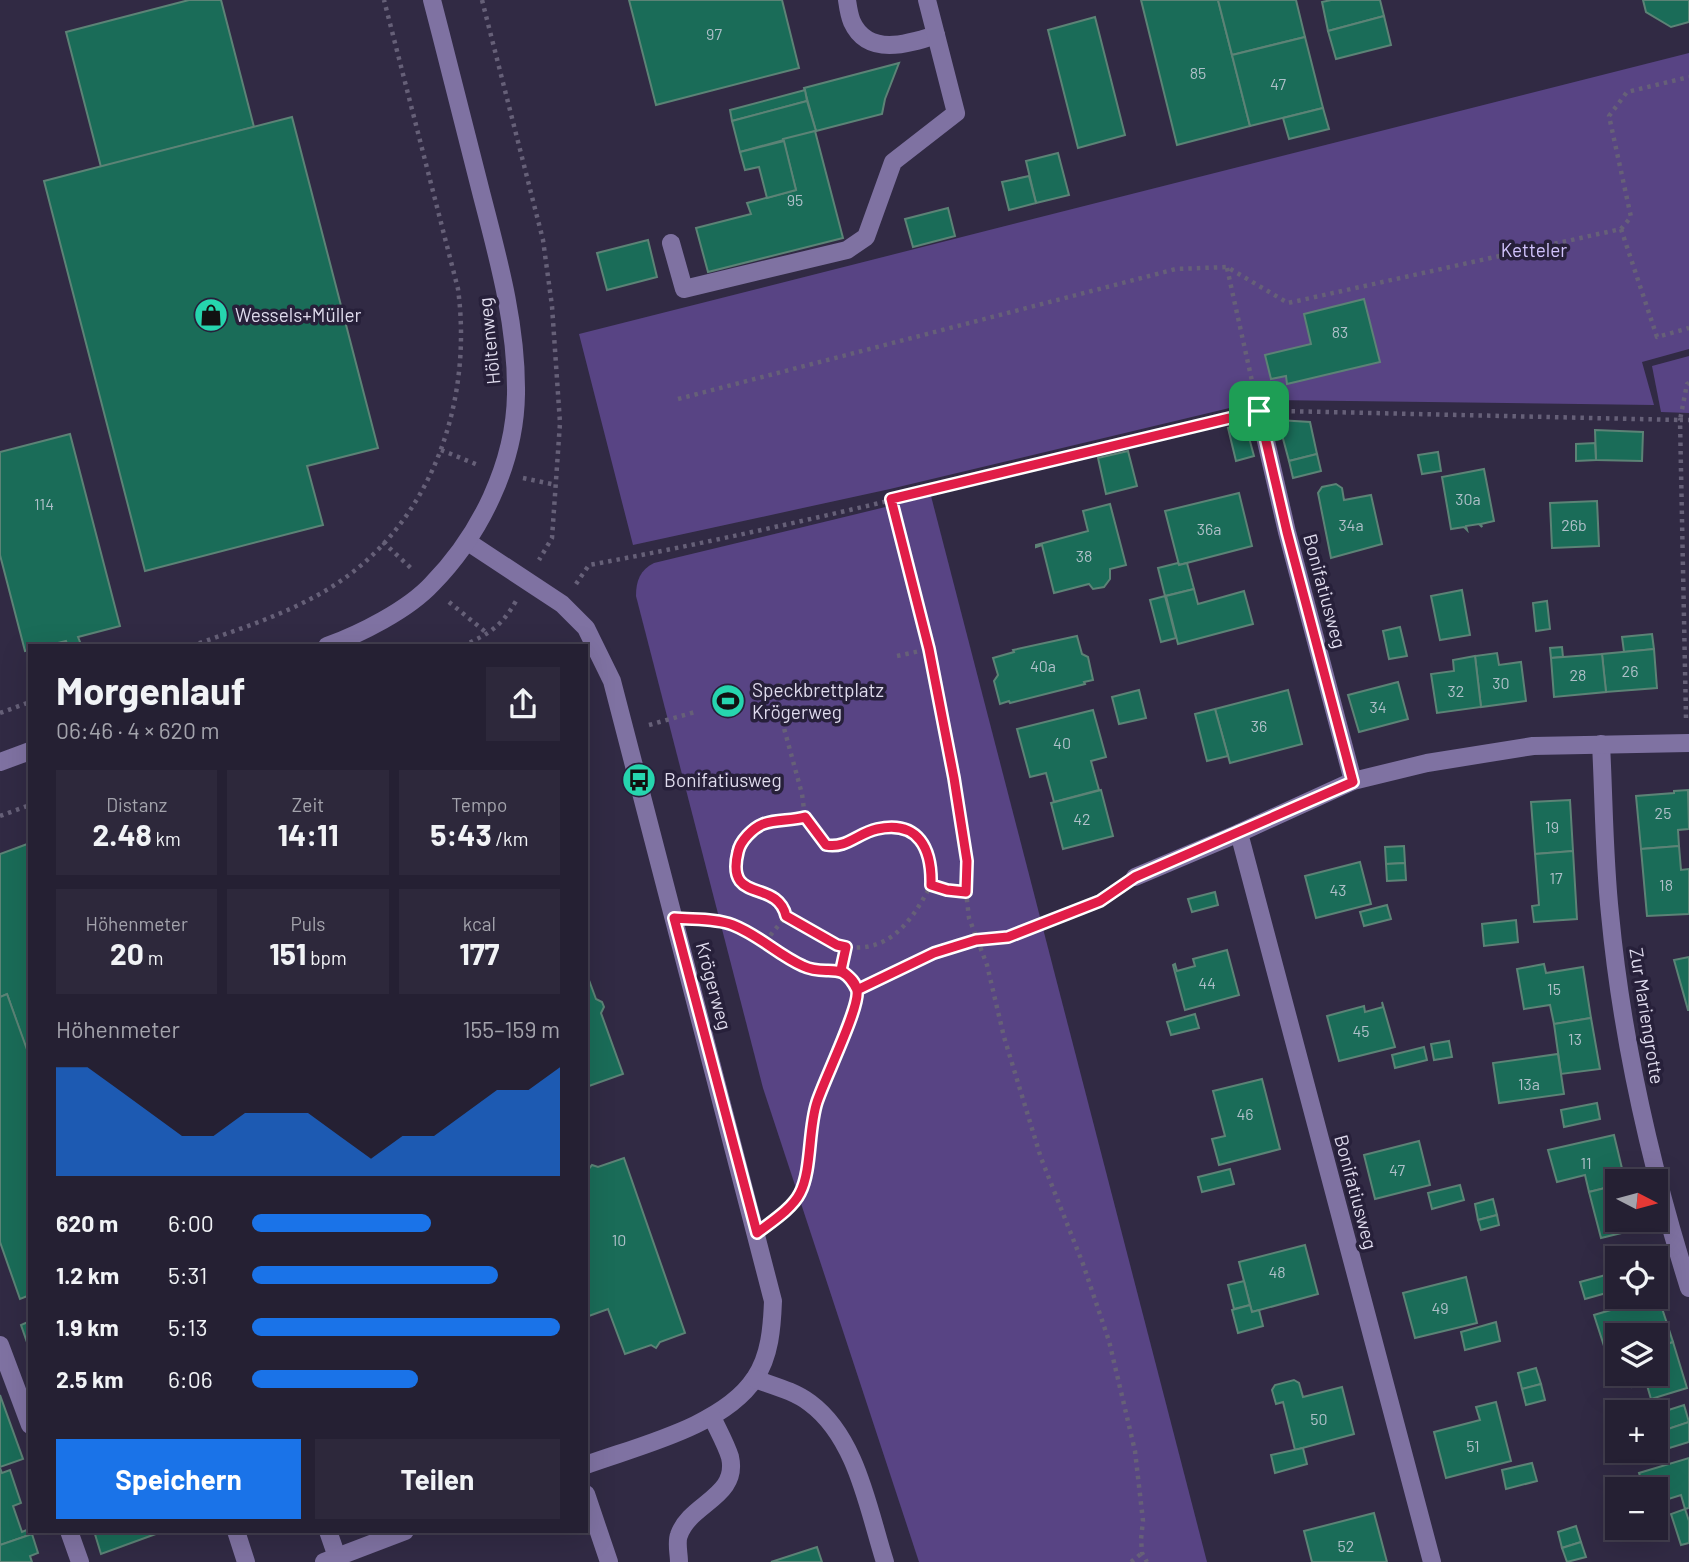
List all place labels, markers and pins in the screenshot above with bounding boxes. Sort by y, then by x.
shop icon: Wessels+Müller [192,296,230,334]
place label: Wessels+Müller [235,303,362,326]
pin [1229,381,1289,441]
place label: Speckbrettplatz Krögerweg [752,678,884,723]
sports icon: Speckbrettplatz Krögerweg [709,682,747,720]
bus stop icon: Bonifatiusweg [620,761,658,799]
place label: Bonifatiusweg [664,768,782,791]

